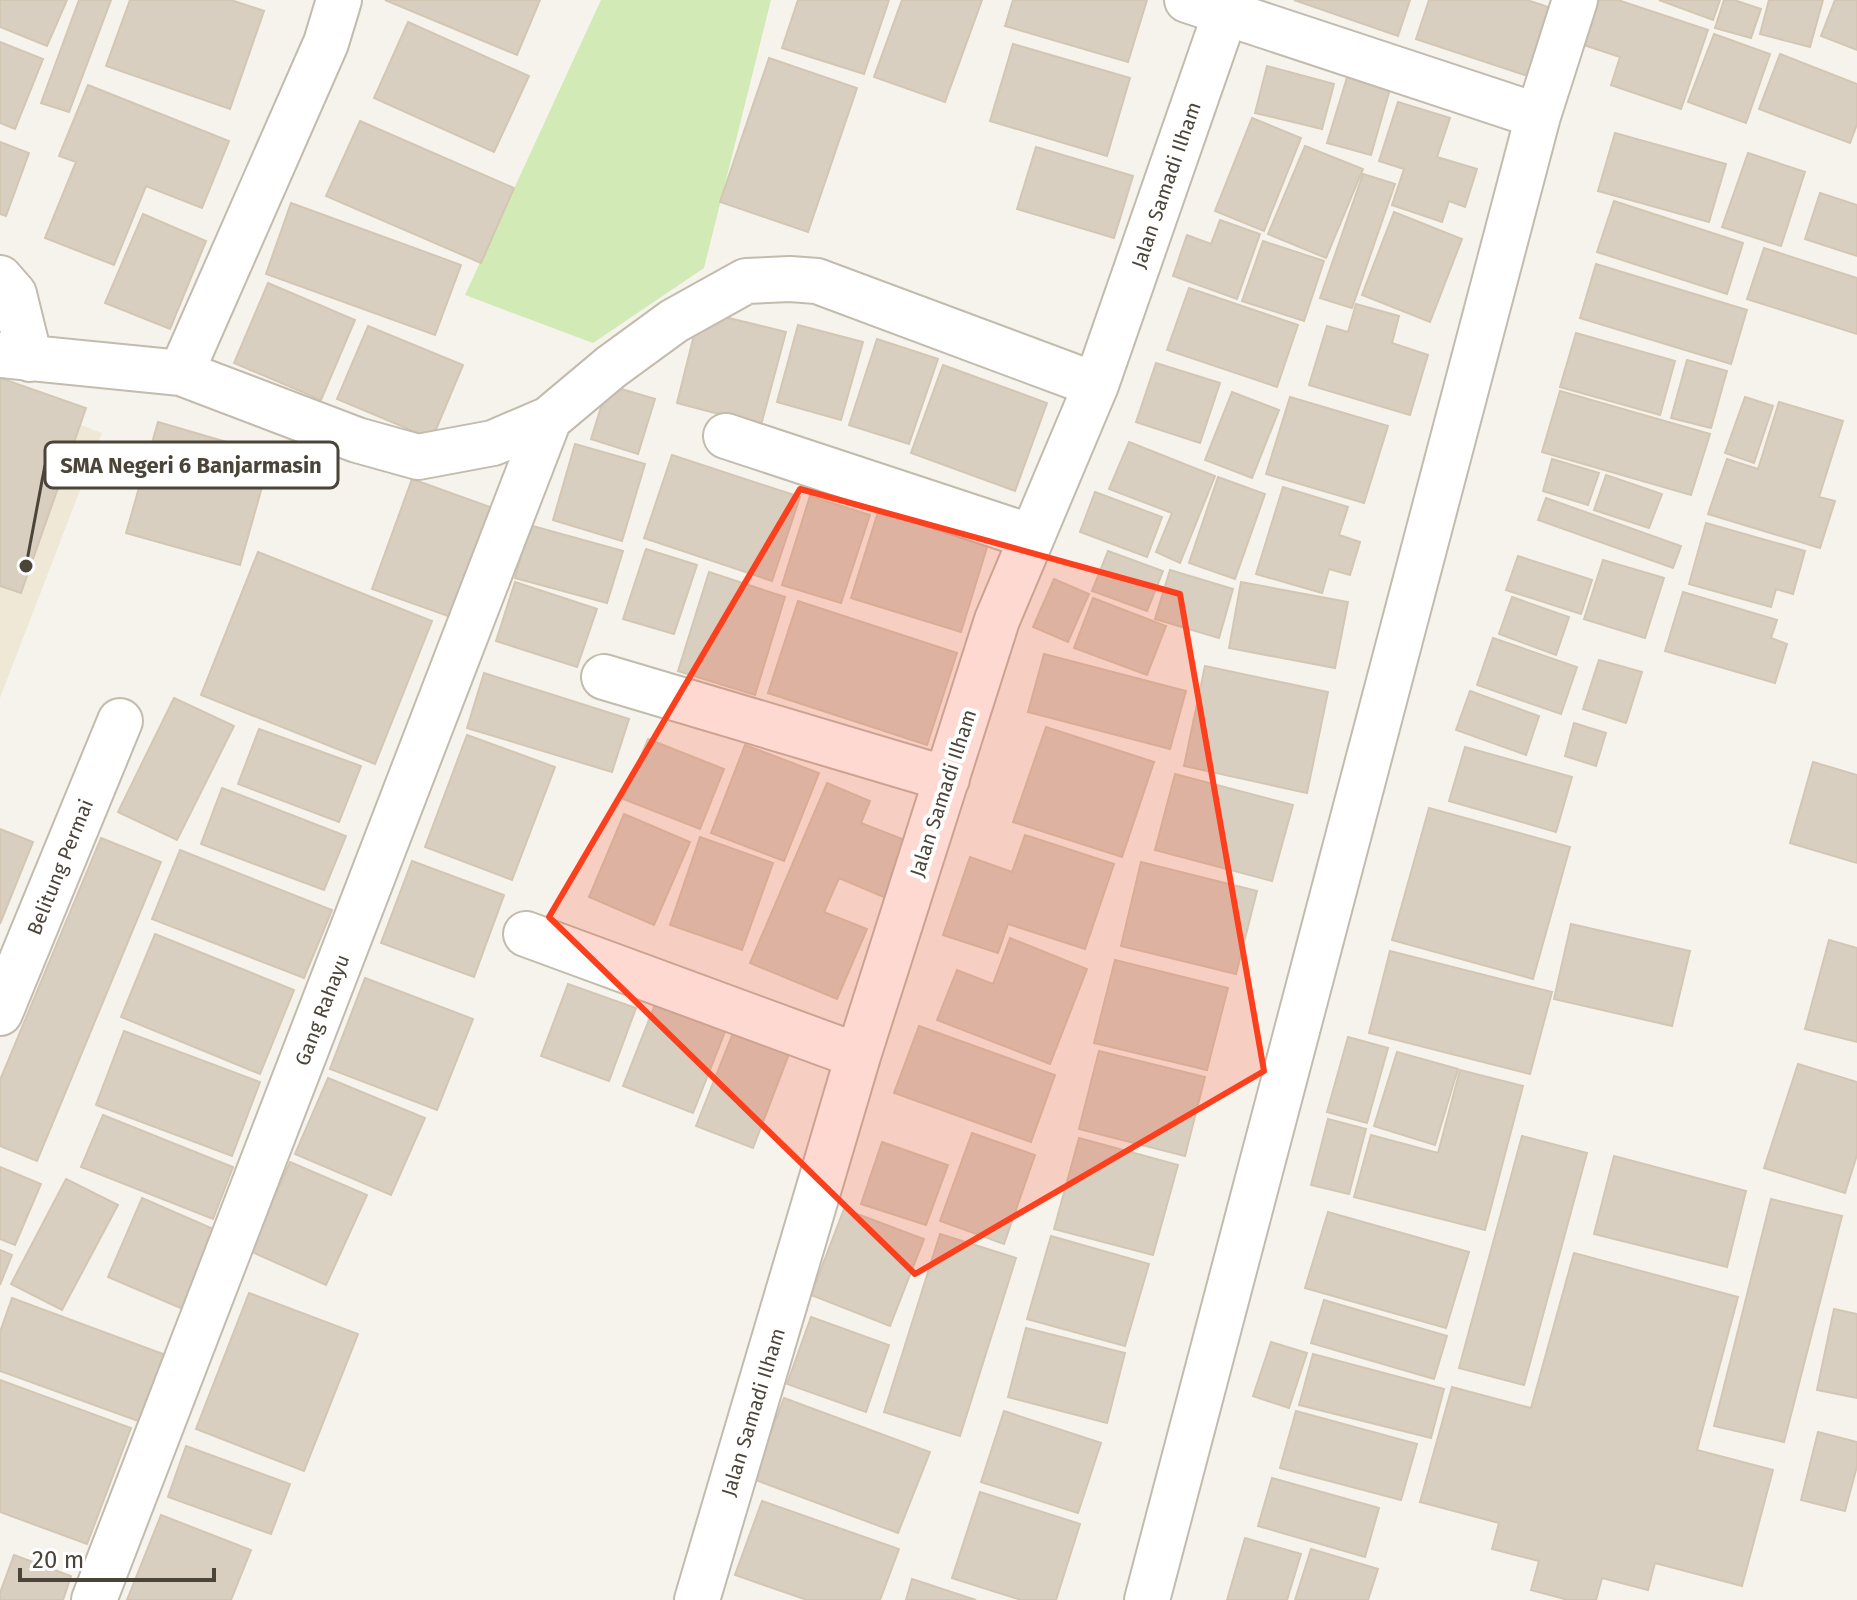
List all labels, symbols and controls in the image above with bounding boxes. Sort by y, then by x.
street label: Jalan Samadi Ilham [1126,99,1206,271]
callout: SMA Negeri 6 Banjarmasin [45,442,338,488]
text: SMA Negeri 6 Banjarmasin [60,452,322,479]
street label: Jalan Samadi Ilham [905,706,981,880]
street label: Belitung Permai [22,796,98,938]
street label: Gang Rahayu [290,951,354,1069]
street label: Jalan Samadi Ilham [716,1325,790,1499]
scale bar [20,1532,214,1582]
text: 20 m [32,1546,84,1574]

